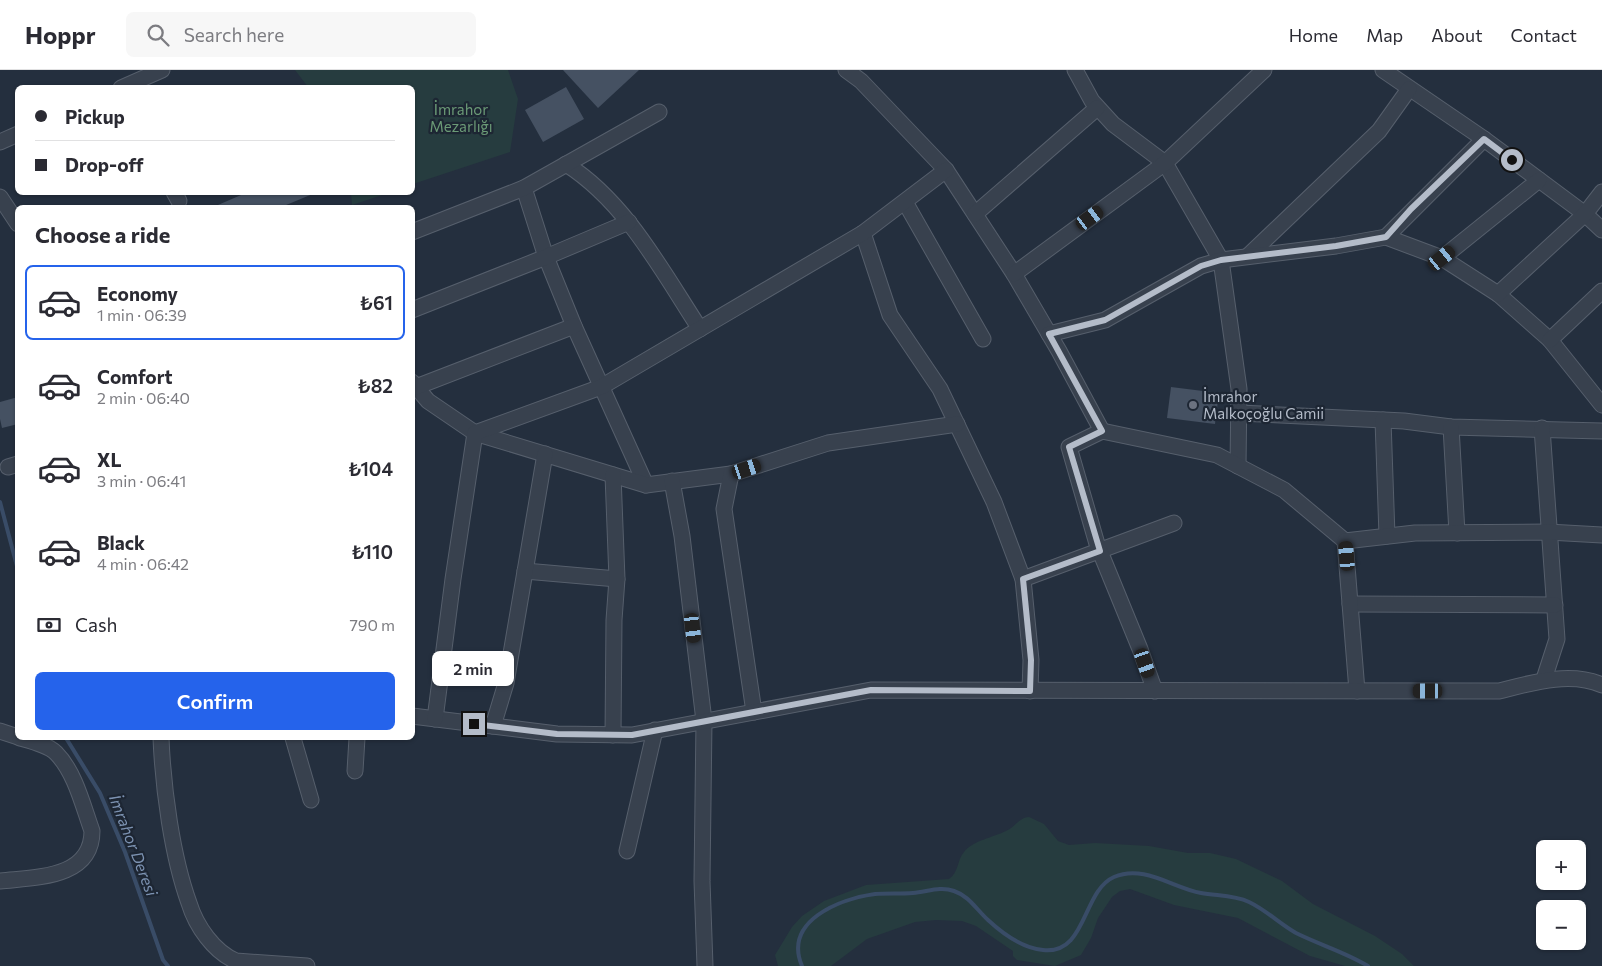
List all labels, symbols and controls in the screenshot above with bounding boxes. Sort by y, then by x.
search box [126,12,476,57]
text: Hoppr [25,20,96,49]
icon: search [144,21,172,49]
text: Search here [184,23,284,46]
text: Home [1289,24,1338,46]
text: Map [1366,24,1403,46]
text: About [1431,24,1483,46]
text: Contact [1511,24,1577,46]
park label: İmrahor Mezarlığı [429,100,493,135]
text: Pickup [65,105,125,128]
route start [1501,149,1523,171]
text: Drop-off [65,153,144,176]
car [1073,203,1106,233]
text: Choose a ride [35,221,170,248]
car [1425,243,1458,273]
icon: car [37,280,82,325]
text: Economy [97,282,178,305]
text: ₺61 [359,291,393,314]
text: 1 min · 06:39 [97,305,187,324]
icon: car [37,363,82,408]
text: Comfort [97,365,173,388]
text: ₺82 [357,374,393,397]
place label: İmrahor Malkoçoğlu Camii [1203,387,1324,422]
text: 2 min · 06:40 [97,388,190,407]
marker: İmrahor Malkoçoğlu Camii [1187,399,1199,411]
icon: car [37,446,82,491]
text: XL [97,448,122,471]
text: ₺104 [348,457,393,480]
car [730,457,763,481]
text: 3 min · 06:41 [97,471,186,490]
icon: car [37,529,82,574]
text: Black [97,531,145,554]
text: ₺110 [351,540,393,563]
car [1338,540,1355,572]
text: 4 min · 06:42 [97,554,189,573]
icon: cash [35,611,63,639]
car [683,612,702,644]
text: Cash [75,613,117,636]
text: 790 m [349,615,395,634]
car [1133,646,1156,680]
callout: 2 min [433,652,515,686]
text: 2 min [453,659,493,678]
button: Confirm [35,672,395,730]
car [1413,684,1443,699]
route end [463,713,485,735]
water label: İmrahor Deresi [106,791,162,899]
map controls [1536,840,1586,950]
button: + [1536,840,1586,890]
button: − [1536,900,1586,950]

